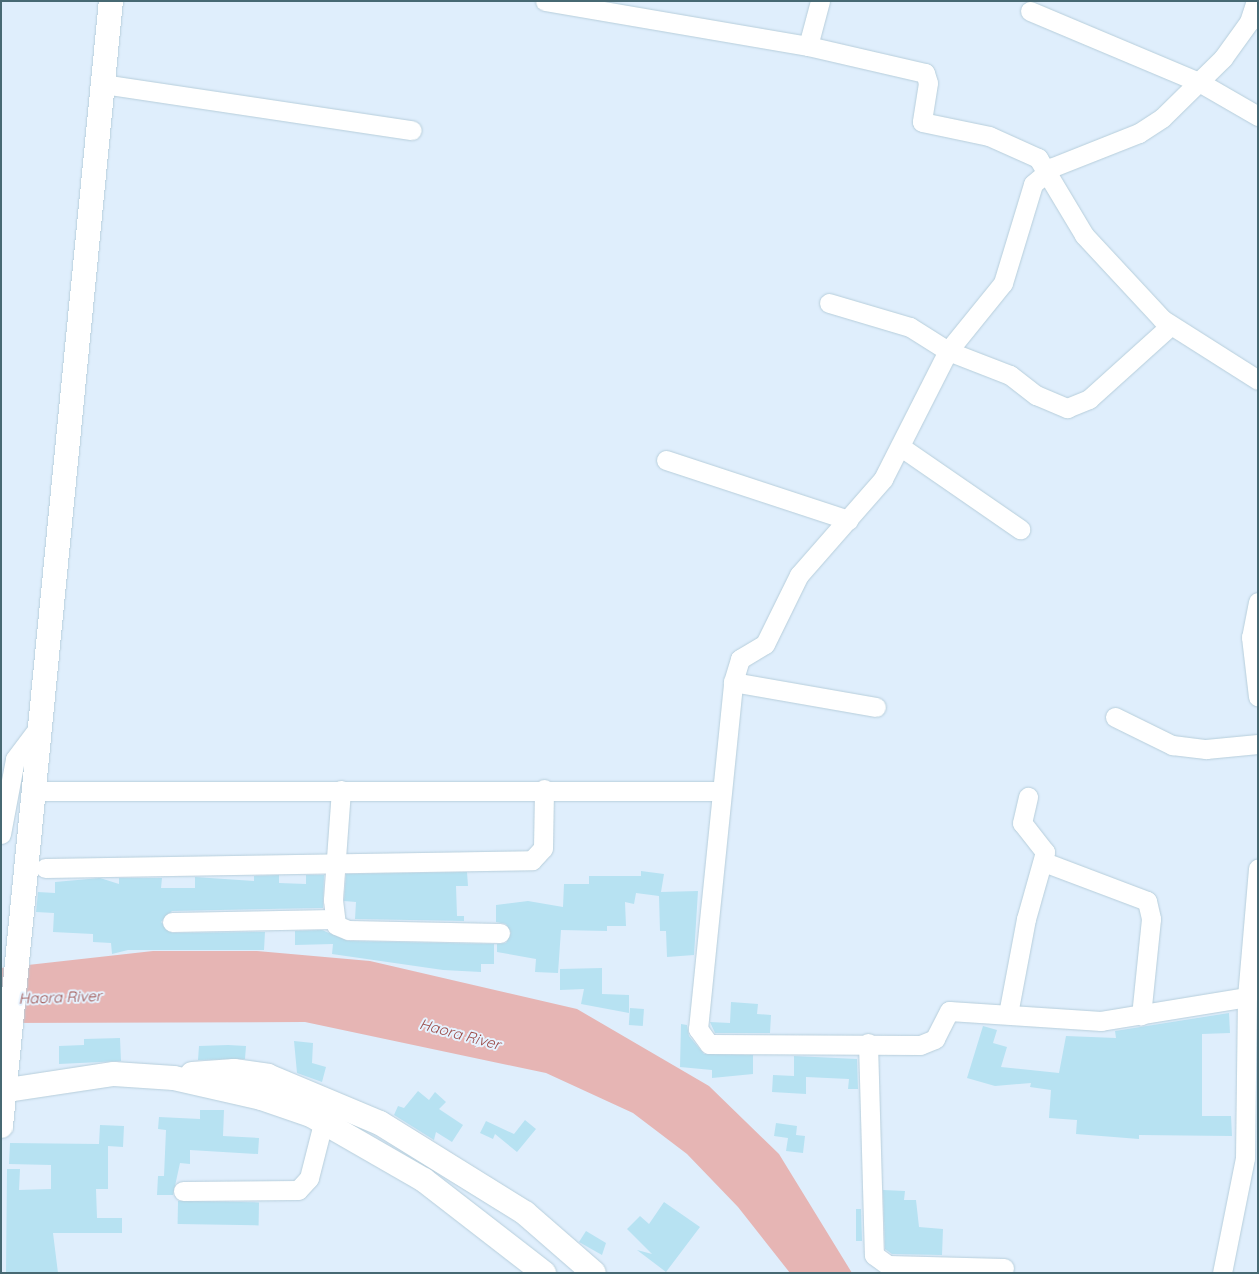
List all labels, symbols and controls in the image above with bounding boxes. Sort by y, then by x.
water label: Haora River [18,987,102,1007]
water label: Haora River [418,1015,502,1053]

